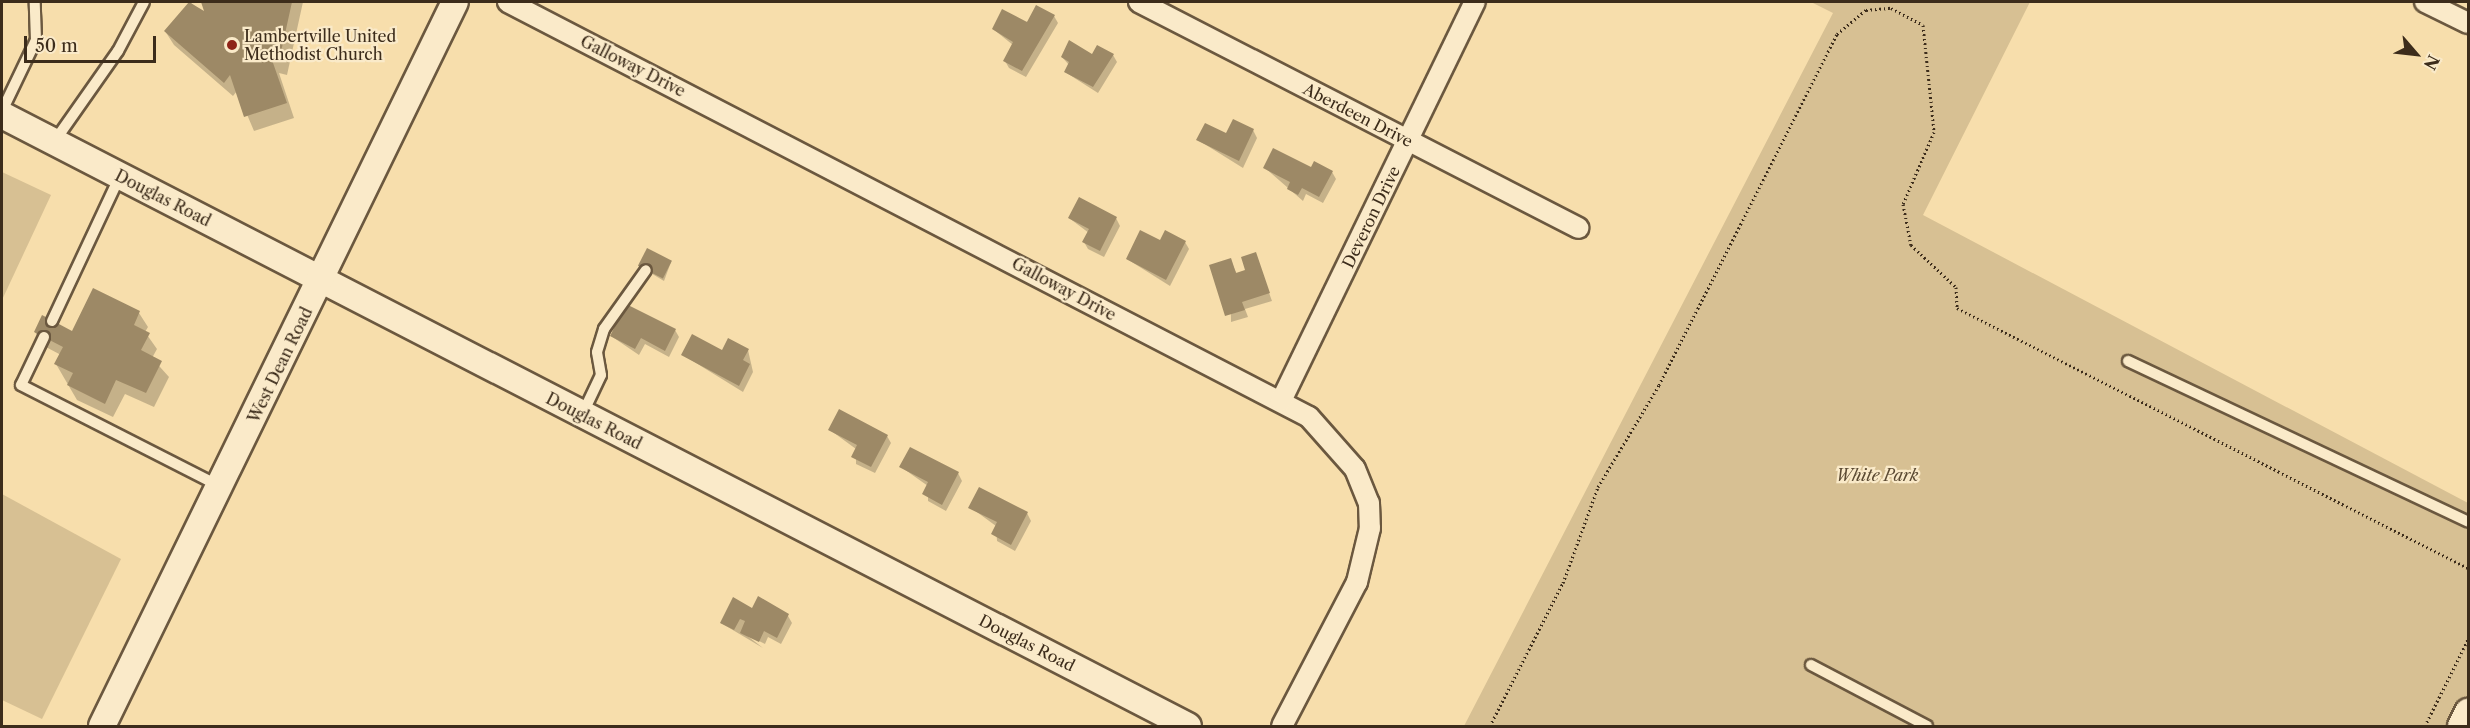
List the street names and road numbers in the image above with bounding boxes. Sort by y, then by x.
street label: Galloway Drive [577,31,689,101]
street label: Aberdeen Drive [1300,79,1416,151]
street label: Deveron Drive [1338,163,1404,271]
street label: Douglas Road [112,166,214,230]
street label: Galloway Drive [1008,253,1120,325]
street label: West Dean Road [244,304,316,426]
street label: Douglas Road [543,389,645,453]
street label: Douglas Road [976,611,1078,675]

